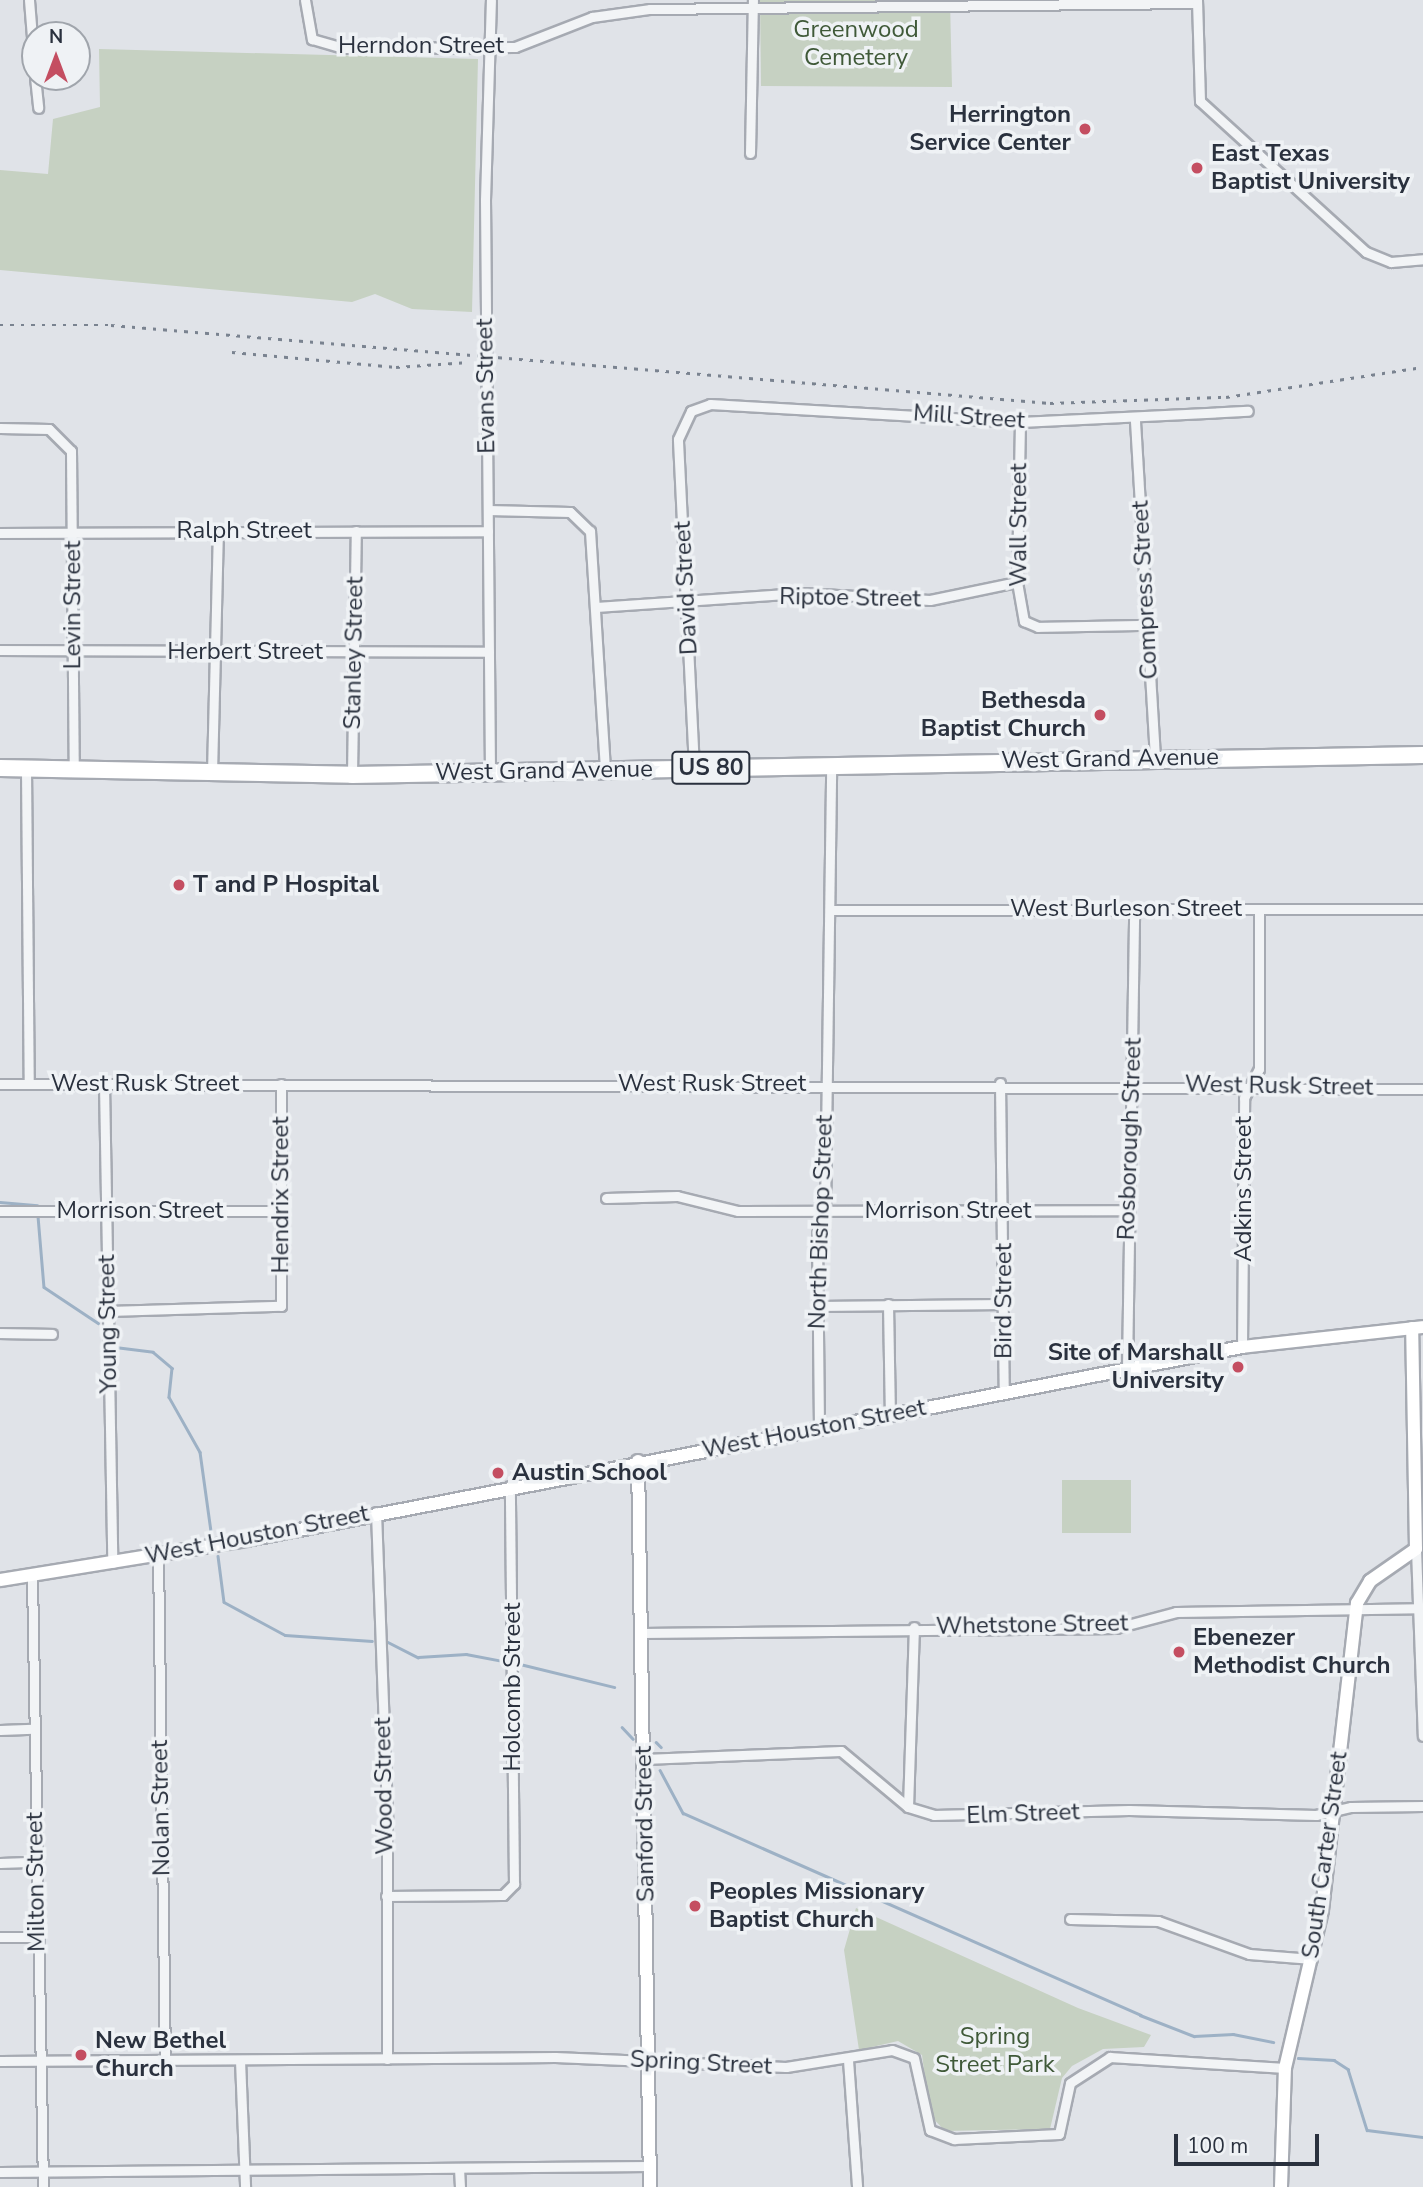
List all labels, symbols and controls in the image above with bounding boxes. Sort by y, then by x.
park label: Greenwood Cemetery [793,16,919,72]
north arrow [21,21,91,91]
text: N [49,24,63,50]
street label: Herndon Street [338,32,504,60]
place label: Herrington Service Center [909,101,1071,157]
marker: Herrington Service Center [1077,121,1093,137]
place label: East Texas Baptist University [1211,140,1410,196]
marker: East Texas Baptist University [1189,160,1205,176]
street label: Evans Street [470,318,502,454]
street label: Mill Street [912,399,1026,435]
street label: Wall Street [1005,463,1033,587]
street label: Compress Street [1126,500,1164,680]
street label: Ralph Street [176,517,312,545]
street label: David Street [668,520,704,656]
street label: Levin Street [59,541,87,669]
street label: Stanley Street [338,576,370,730]
street label: Riptoe Street [779,582,921,614]
street label: Herbert Street [167,638,323,666]
place label: Bethesda Baptist Church [921,687,1086,743]
marker: Bethesda Baptist Church [1092,707,1108,723]
street label: West Grand Avenue [1001,743,1219,775]
road number: US 80 [671,748,751,788]
street label: West Grand Avenue [435,755,653,787]
place label: T and P Hospital [193,871,379,899]
marker: T and P Hospital [171,877,187,893]
street label: West Burleson Street [1010,895,1242,923]
street label: Rosborough Street [1112,1037,1148,1241]
street label: West Rusk Street [51,1070,239,1098]
street label: West Rusk Street [618,1070,806,1098]
street label: West Rusk Street [1185,1070,1373,1102]
street label: North Bishop Street [803,1114,839,1330]
street label: Hendrix Street [267,1116,295,1274]
street label: Adkins Street [1230,1116,1258,1262]
street label: Morrison Street [57,1197,223,1225]
street label: Morrison Street [865,1197,1031,1225]
street label: Bird Street [990,1243,1018,1359]
street label: Young Street [92,1254,124,1394]
place label: Site of Marshall University [1048,1339,1224,1395]
marker: Site of Marshall University [1230,1359,1246,1375]
street label: West Houston Street [700,1393,928,1465]
place label: Austin School [512,1459,667,1487]
marker: Austin School [490,1465,506,1481]
street label: West Houston Street [143,1499,371,1571]
street label: Holcomb Street [499,1603,527,1771]
street label: Whetstone Street [936,1609,1128,1641]
place label: Ebenezer Methodist Church [1193,1624,1390,1680]
marker: Ebenezer Methodist Church [1171,1644,1187,1660]
street label: Wood Street [368,1717,400,1855]
street label: Nolan Street [145,1740,177,1876]
street label: Sanford Street [629,1746,661,1902]
street label: South Carter Street [1296,1750,1354,1960]
street label: Elm Street [966,1798,1080,1830]
street label: Milton Street [20,1812,52,1952]
place label: Peoples Missionary Baptist Church [709,1878,924,1934]
marker: Peoples Missionary Baptist Church [687,1898,703,1914]
park label: Spring Street Park [935,2023,1055,2079]
place label: New Bethel Church [95,2027,226,2083]
street label: Spring Street [629,2045,773,2081]
marker: New Bethel Church [73,2047,89,2063]
scale bar [1178,2120,1323,2164]
text: 100 m [1187,2132,1248,2160]

